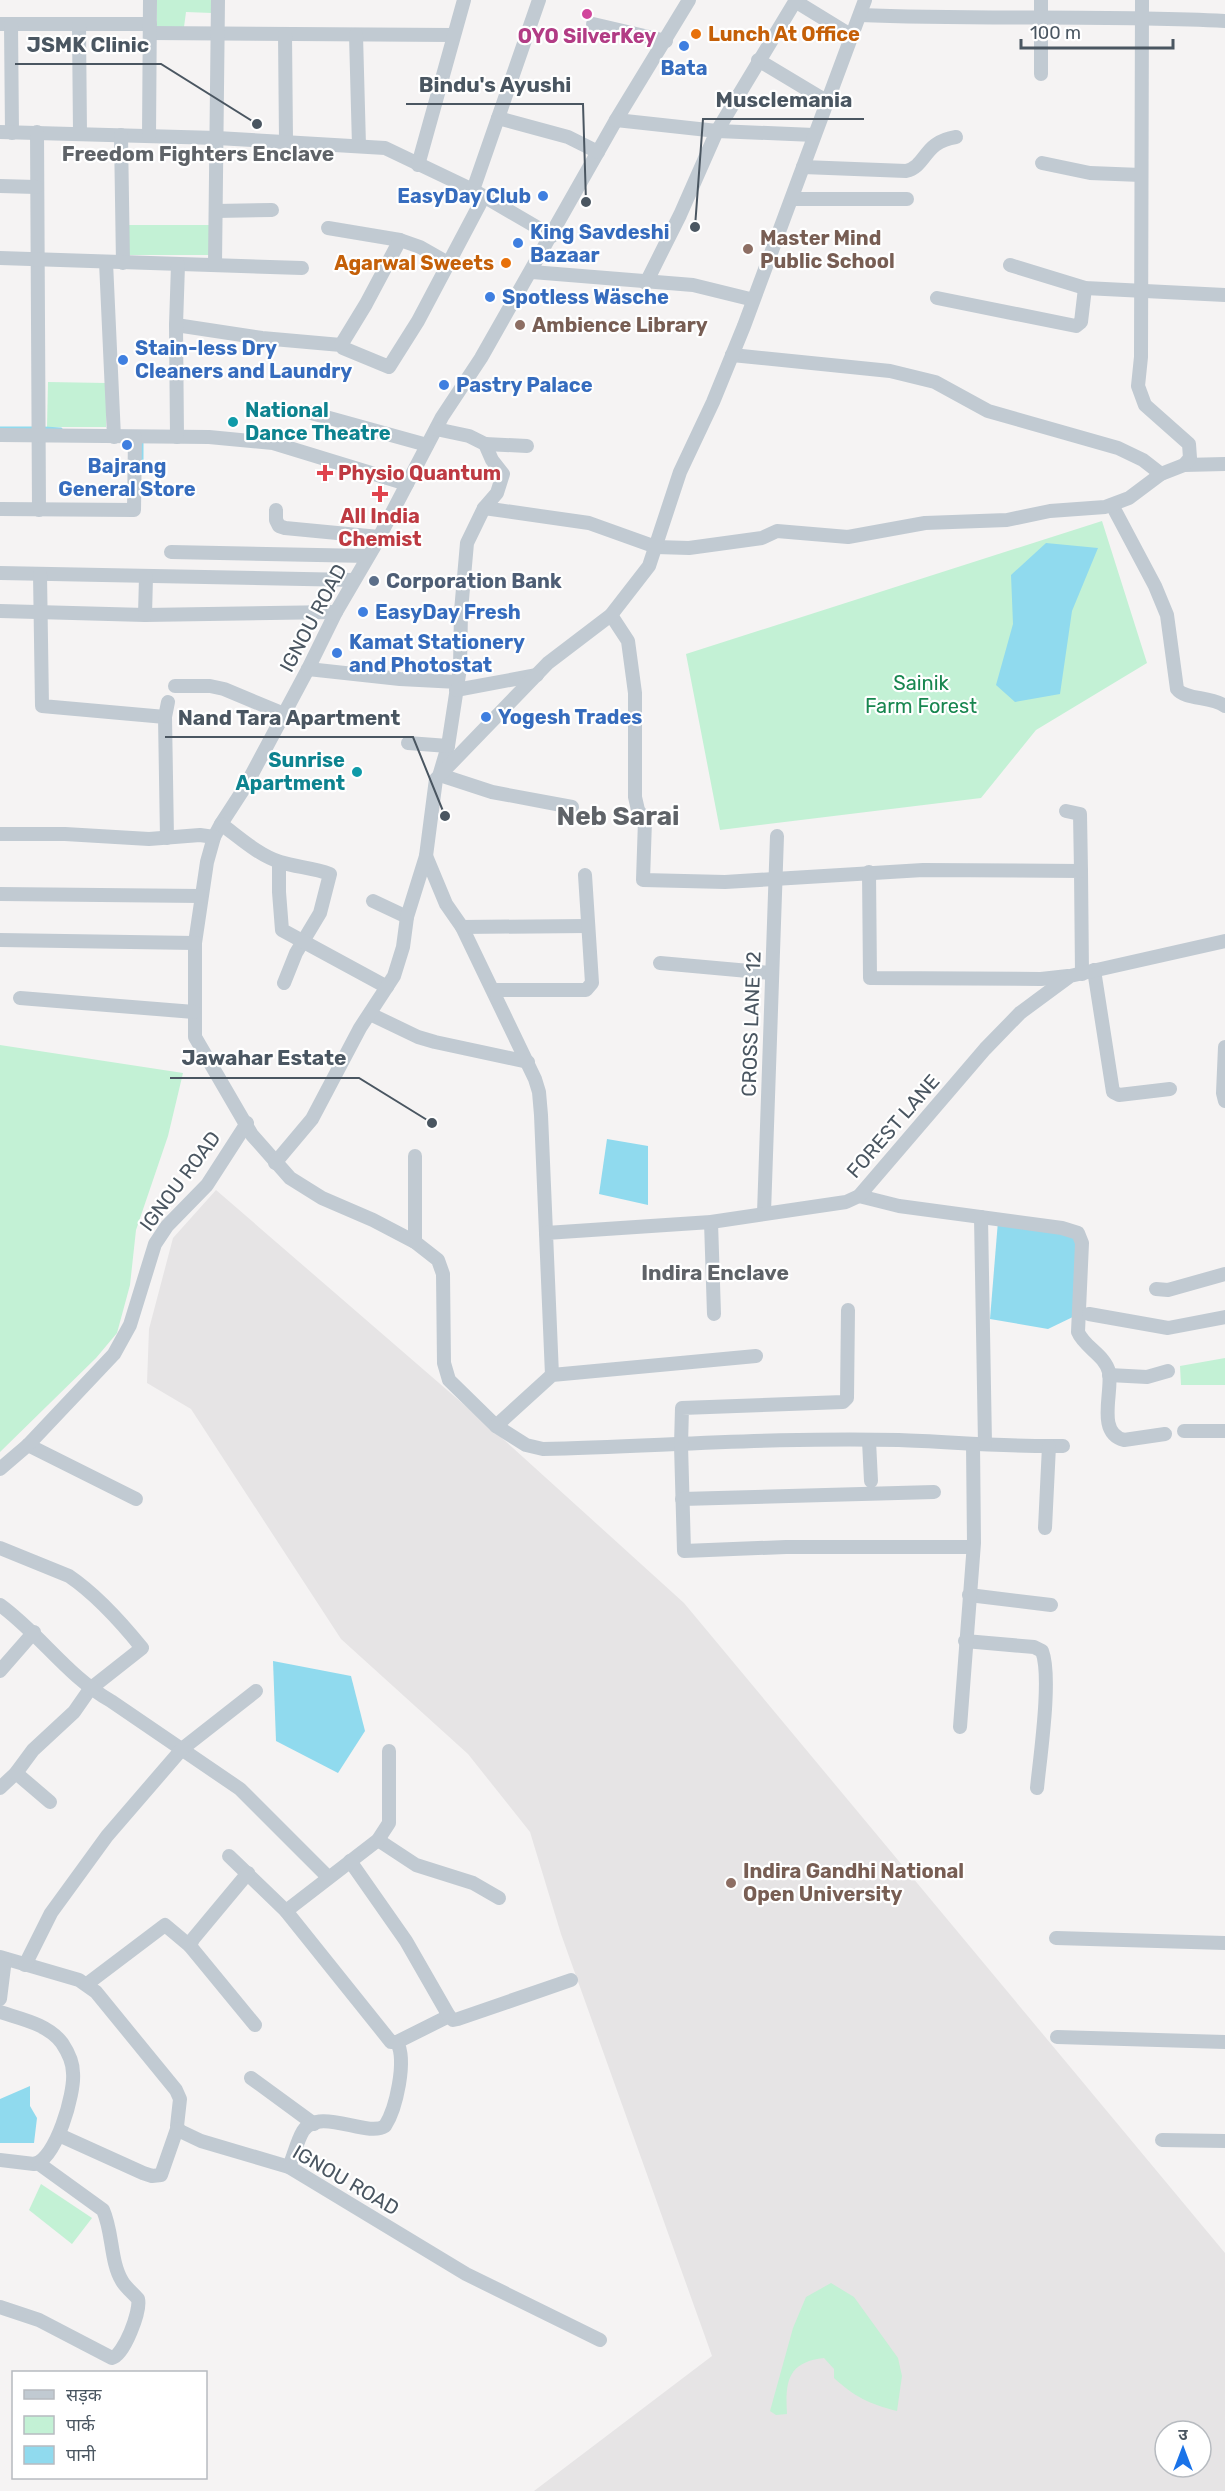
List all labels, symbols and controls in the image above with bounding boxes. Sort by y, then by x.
marker: OYO SilverKey [580,7,594,21]
scale bar [1021,12,1172,50]
place label: Lunch At Office [708,22,860,46]
text: 100 m [1030,22,1081,44]
place label: OYO SilverKey [518,24,656,48]
callout: JSMK Clinic [15,25,161,64]
marker: Lunch At Office [689,27,703,41]
text: JSMK Clinic [27,32,149,57]
marker: Bata [677,39,691,53]
place label: Bata [661,56,707,80]
callout: Bindu's Ayushi [406,65,583,104]
text: Bindu's Ayushi [419,72,571,97]
callout: Musclemania [703,80,864,119]
text: Musclemania [716,87,852,112]
district label: Freedom Fighters Enclave [62,141,334,166]
place label: EasyDay Club [397,184,531,208]
marker: EasyDay Club [536,189,550,203]
place label: King Savdeshi Bazaar [530,220,669,267]
place label: Master Mind Public School [760,226,895,273]
marker: King Savdeshi Bazaar [511,236,525,250]
marker: Master Mind Public School [741,242,755,256]
place label: Agarwal Sweets [334,251,494,275]
marker: Agarwal Sweets [499,256,513,270]
place label: Spotless Wäsche [502,285,669,309]
marker: Spotless Wäsche [483,290,497,304]
place label: Ambience Library [532,313,708,337]
marker: Ambience Library [513,318,527,332]
place label: Stain-less Dry Cleaners and Laundry [135,336,352,383]
marker: Stain-less Dry Cleaners and Laundry [116,353,130,367]
place label: Pastry Palace [456,373,593,397]
marker: Pastry Palace [437,378,451,392]
place label: National Dance Theatre [245,398,391,445]
marker: National Dance Theatre [226,415,240,429]
marker: Bajrang General Store [120,438,134,452]
place label: Bajrang General Store [58,454,196,501]
place label: Physio Quantum [338,461,501,485]
marker: Physio Quantum [316,464,334,482]
marker: All India Chemist [373,487,387,501]
place label: All India Chemist [338,504,422,551]
street label: IGNOU ROAD [274,560,352,676]
place label: Corporation Bank [386,569,562,593]
marker: Corporation Bank [367,574,381,588]
place label: EasyDay Fresh [375,600,521,624]
marker: EasyDay Fresh [356,605,370,619]
place label: Kamat Stationery and Photostat [349,630,525,677]
marker: Kamat Stationery and Photostat [330,646,344,660]
park label: Sainik Farm Forest [865,671,977,718]
callout: Nand Tara Apartment [165,698,413,737]
text: Nand Tara Apartment [178,705,400,730]
place label: Yogesh Trades [498,705,642,729]
marker: Yogesh Trades [479,710,493,724]
place label: Sunrise Apartment [236,748,345,795]
marker: Sunrise Apartment [350,765,364,779]
district label: Neb Sarai [556,801,680,832]
street label: CROSS LANE 12 [736,951,766,1097]
callout: Jawahar Estate [170,1039,359,1078]
text: Jawahar Estate [182,1045,346,1070]
street label: FOREST LANE [842,1069,944,1183]
street label: IGNOU ROAD [135,1126,225,1236]
district label: Indira Enclave [641,1260,789,1285]
place label: Indira Gandhi National Open University [743,1859,964,1906]
marker: Indira Gandhi National Open University [724,1876,738,1890]
street label: IGNOU ROAD [288,2140,404,2220]
legend [12,2371,207,2479]
text: सड़क [66,2384,103,2406]
text: पार्क [66,2414,96,2436]
north arrow [1153,2419,1213,2479]
text: उ [1178,2425,1188,2444]
text: पानी [66,2444,96,2466]

